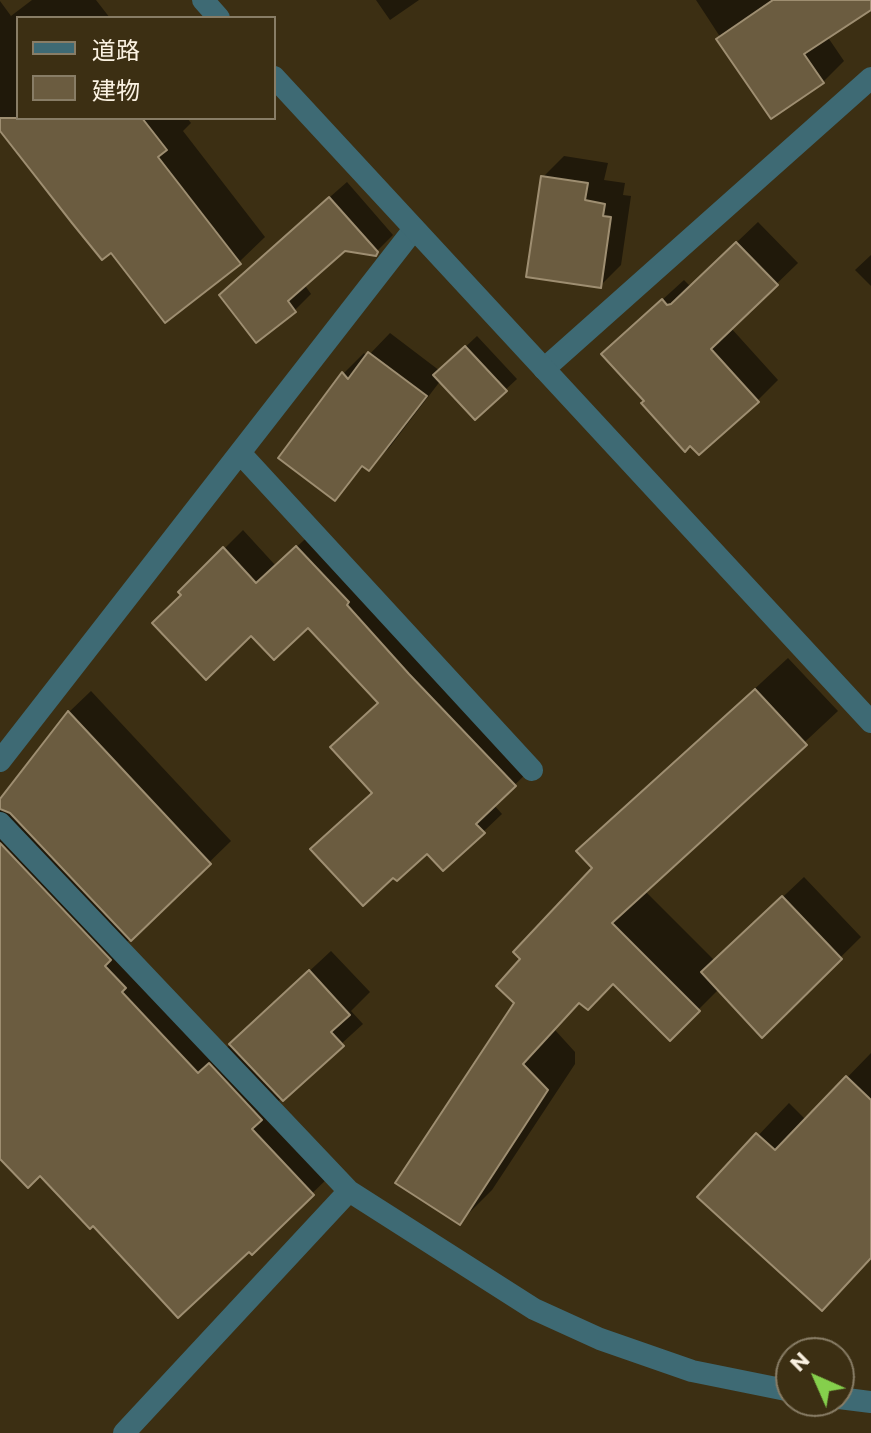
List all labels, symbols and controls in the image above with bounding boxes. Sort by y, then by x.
legend [16,16,276,120]
text: 道路 [92,35,140,64]
text: 建物 [92,75,140,104]
north arrow [775,1337,855,1417]
text: N [784,1346,814,1376]

